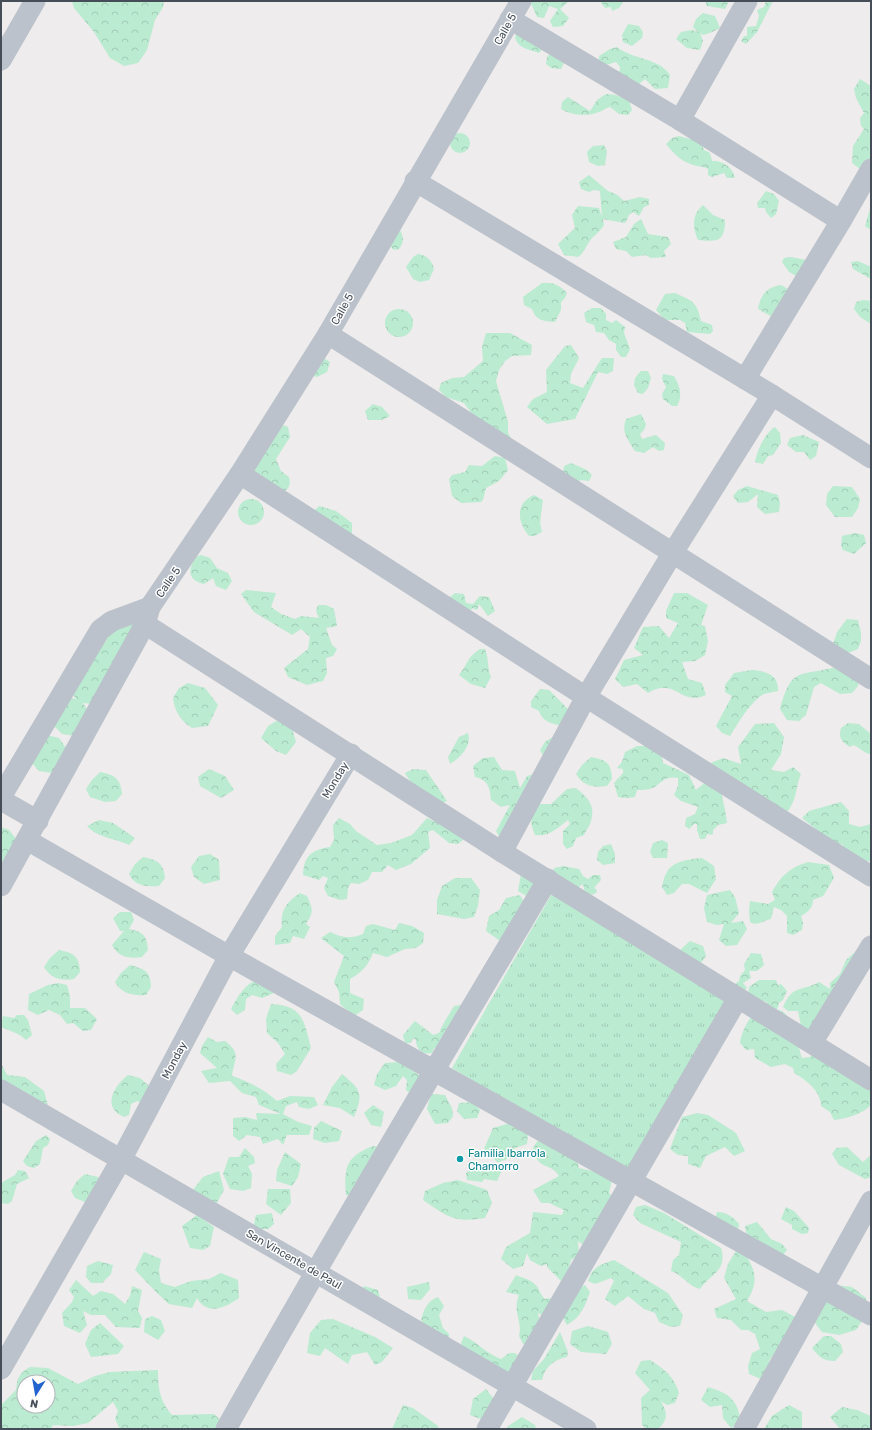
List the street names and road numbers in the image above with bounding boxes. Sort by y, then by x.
street label: Calle 5 [491,11,520,47]
street label: Calle 5 [328,291,357,327]
street label: Calle 5 [153,564,184,600]
street label: Monday [319,760,351,801]
street label: Monday [159,1039,190,1081]
street label: San Vincente de Paul [244,1227,344,1292]

